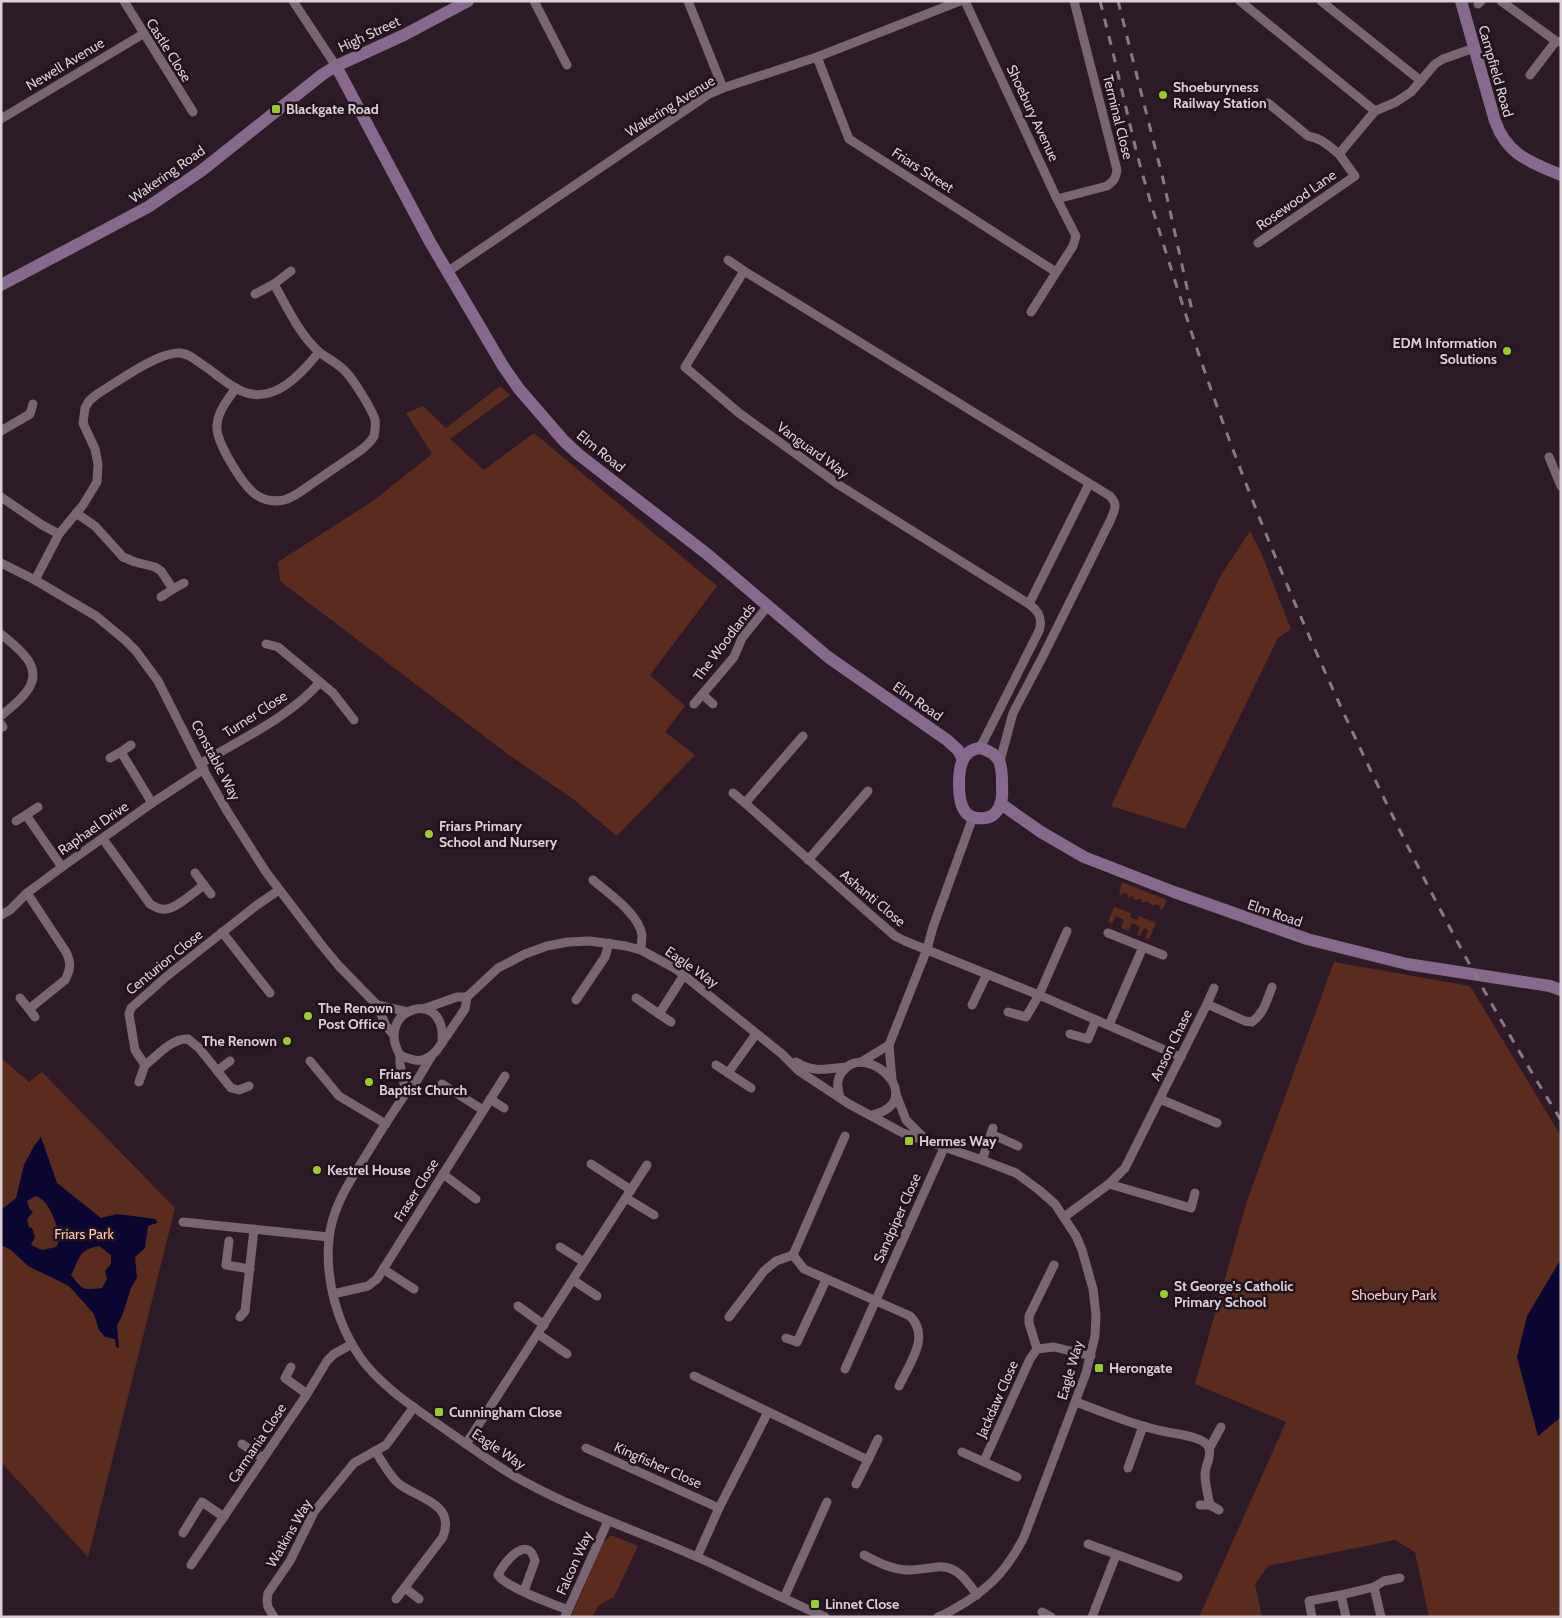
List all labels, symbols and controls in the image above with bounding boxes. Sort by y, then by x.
street label: High Street [335,12,403,56]
street label: Castle Close [142,15,196,85]
street label: Campfield Road [1474,23,1518,119]
street label: Newell Avenue [23,34,107,94]
street label: Shoebury Avenue [1003,62,1063,164]
street label: Wakering Avenue [622,71,718,141]
street label: Terminal Close [1099,73,1137,161]
place label: Shoeburyness Railway Station [1173,78,1267,112]
marker: Shoeburyness Railway Station [1157,89,1169,101]
place label: Blackgate Road [286,100,379,118]
marker: Blackgate Road [270,103,282,115]
street label: Wakering Road [126,141,208,207]
street label: Friars Street [889,143,958,197]
street label: Rosewood Lane [1252,166,1340,234]
place label: EDM Information Solutions [1393,334,1497,368]
marker: EDM Information Solutions [1501,345,1513,357]
street label: Vanguard Way [773,418,853,482]
street label: Elm Road [573,426,629,476]
street label: The Woodlands [689,599,759,684]
street label: Elm Road [890,677,946,725]
street label: Turner Close [219,687,291,741]
street label: Constable Way [187,717,245,803]
street label: Raphael Drive [54,797,132,859]
place label: Friars Primary School and Nursery [439,817,558,851]
marker: Friars Primary School and Nursery [423,828,435,840]
street label: Ashanti Close [837,865,909,931]
street label: Elm Road [1245,895,1305,931]
street label: Centurion Close [122,925,206,999]
street label: Eagle Way [662,942,722,992]
place label: The Renown Post Office [318,999,393,1033]
street label: Anson Chase [1146,1007,1196,1083]
marker: The Renown Post Office [302,1010,314,1022]
place label: The Renown [202,1032,277,1050]
marker: The Renown [281,1035,293,1047]
place label: Friars Baptist Church [379,1065,467,1099]
marker: Friars Baptist Church [363,1076,375,1088]
place label: Hermes Way [919,1132,997,1150]
marker: Hermes Way [903,1135,915,1147]
street label: Fraser Close [390,1155,442,1225]
place label: Kestrel House [327,1161,411,1179]
marker: Kestrel House [311,1164,323,1176]
street label: Sandpiper Close [869,1170,925,1266]
park label: Friars Park [54,1225,114,1243]
place label: St George's Catholic Primary School [1174,1277,1294,1311]
park label: Shoebury Park [1351,1286,1437,1304]
marker: St George's Catholic Primary School [1158,1288,1170,1300]
street label: Eagle Way [1053,1338,1087,1402]
street label: Jackdaw Close [972,1358,1022,1441]
place label: Herongate [1109,1359,1172,1377]
marker: Herongate [1093,1362,1105,1374]
street label: Carmania Close [224,1400,290,1486]
place label: Cunningham Close [449,1403,562,1421]
marker: Cunningham Close [433,1406,445,1418]
street label: Eagle Way [469,1424,529,1474]
street label: Kingfisher Close [611,1438,705,1492]
street label: Watkins Way [262,1496,316,1570]
street label: Falcon Way [552,1528,596,1598]
place label: Linnet Close [825,1595,899,1613]
marker: Linnet Close [809,1598,821,1610]

